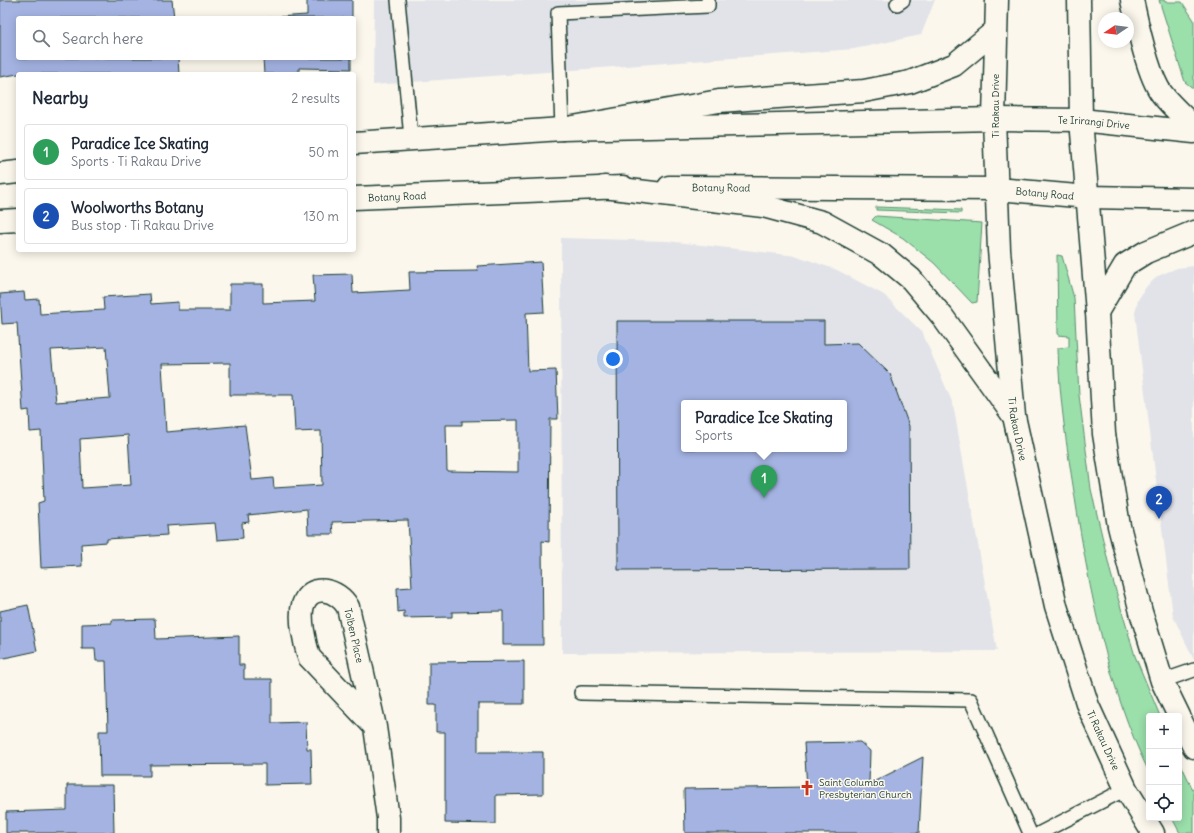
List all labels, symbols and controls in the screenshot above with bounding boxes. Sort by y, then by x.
north arrow [1098,12,1134,48]
search box [16,16,356,60]
icon: search [30,27,52,49]
text: Search here [62,29,143,48]
street label: Ti Rakau Drive [989,74,1002,138]
text: Nearby [32,87,88,109]
text: 2 results [291,90,340,107]
street label: Te Irirangi Drive [1058,114,1131,132]
text: Paradice Ice Skating [71,134,209,153]
text: 1 [43,144,49,161]
text: 50 m [308,144,339,161]
text: Sports · Ti Rakau Drive [71,153,201,170]
street label: Botany Road [692,181,750,194]
street label: Botany Road [1015,185,1075,203]
street label: Botany Road [367,189,427,204]
text: Woolworths Botany [71,198,204,217]
text: 2 [42,208,50,225]
text: 130 m [303,208,339,225]
text: Bus stop · Ti Rakau Drive [71,217,214,234]
your location [603,349,623,369]
street label: Ti Rakau Drive [1005,396,1030,462]
popup [681,400,847,452]
text: Paradice Ice Skating [695,408,833,427]
text: Sports [695,427,733,444]
pin: 1 [751,465,777,498]
pin: 2 [1146,486,1172,519]
street label: Tolben Place [341,607,366,664]
street label: Ti Rakau Drive [1084,708,1123,772]
map controls [1146,713,1182,821]
button: + [1146,713,1182,749]
button: − [1146,749,1182,785]
place label: Saint Columba Presbyterian Church [819,776,912,801]
church icon: Saint Columba Presbyterian Church [798,779,816,797]
button: locate [1146,785,1182,821]

